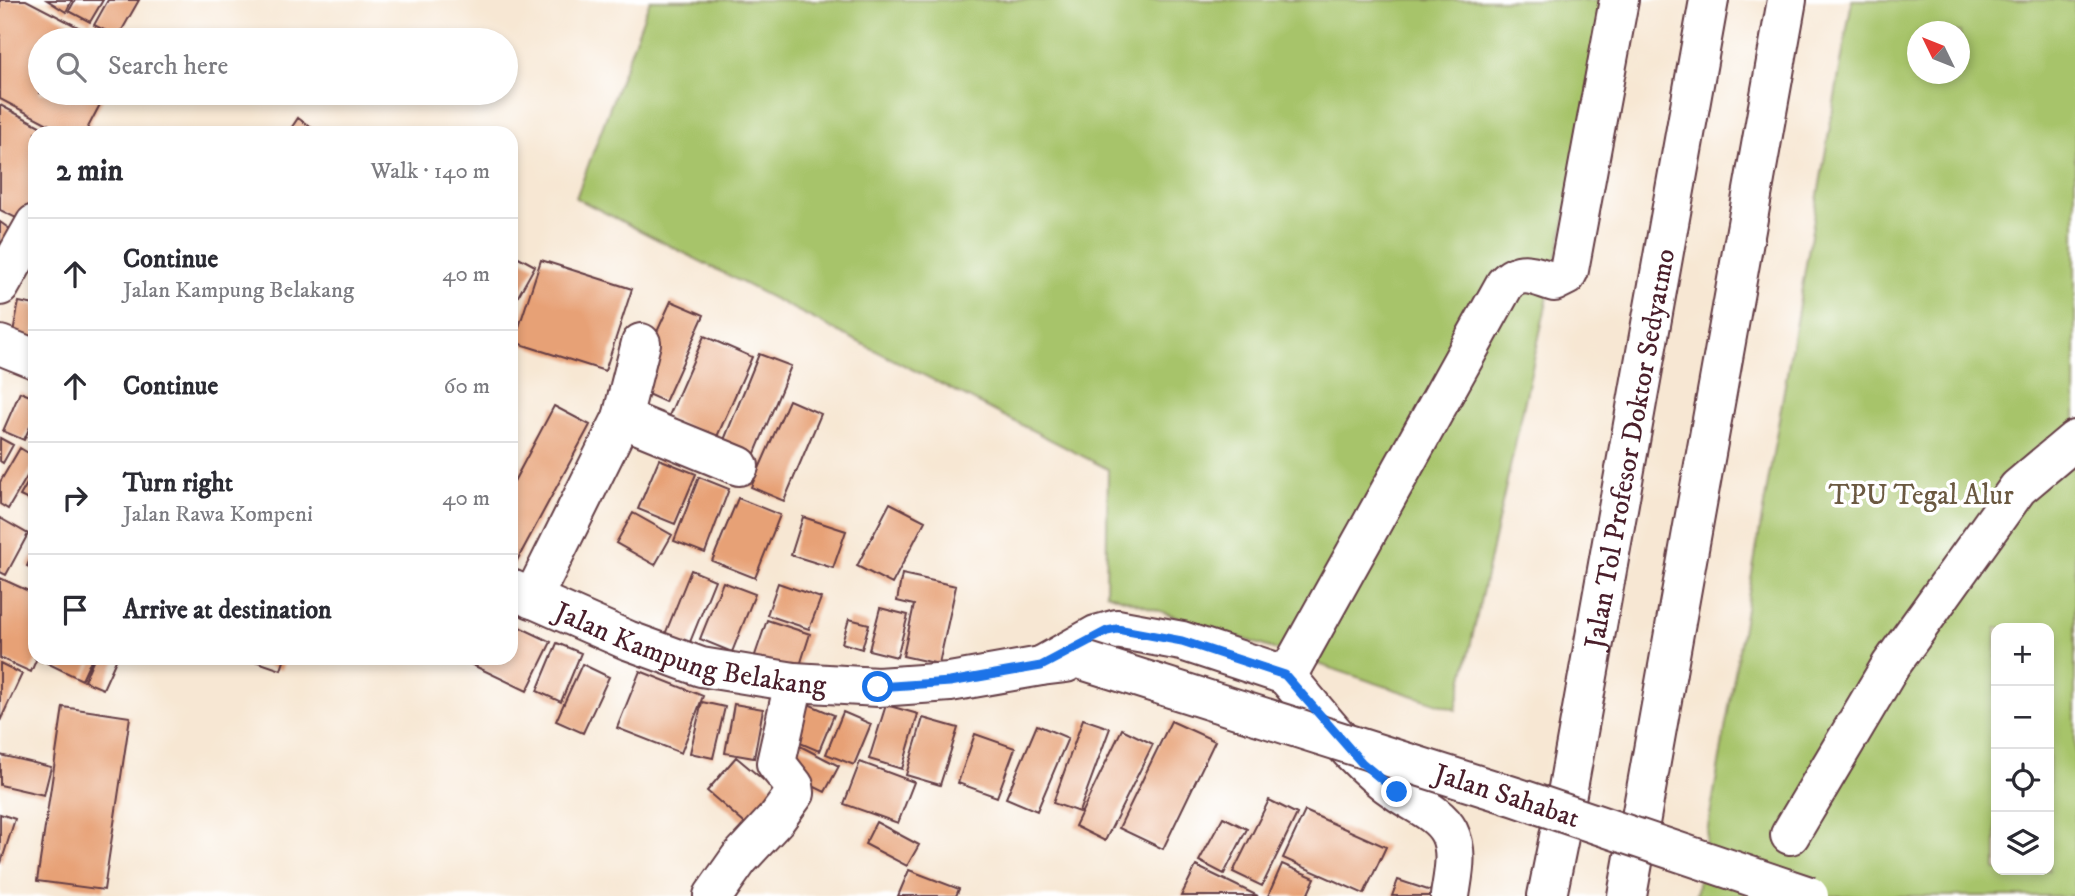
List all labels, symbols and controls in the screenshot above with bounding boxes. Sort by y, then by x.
north arrow [1907,21,1970,84]
search box [28,28,518,105]
icon: search [52,48,90,86]
text: Search here [108,50,228,83]
text: 2 min [56,153,123,190]
text: Walk · 140 m [371,157,490,186]
text: Continue [123,243,218,276]
street label: Jalan Tol Profesor Doktor Sedyatmo [1577,246,1683,654]
icon: ahead [56,255,94,293]
text: 40 m [442,260,490,289]
text: Jalan Kampung Belakang [123,276,354,305]
icon: ahead [56,367,94,405]
text: Continue [123,370,218,403]
text: 60 m [443,372,490,401]
text: Turn right [123,467,233,500]
park label: TPU Tegal Alur [1828,478,2014,513]
icon: right [56,479,94,517]
text: 40 m [442,484,490,513]
text: Jalan Rawa Kompeni [123,500,313,529]
icon: arrive [56,591,94,629]
street label: Jalan Kampung Belakang [546,593,827,703]
text: Arrive at destination [123,594,332,627]
map controls [1991,623,2054,875]
button: + [1991,623,2054,686]
route start [862,671,893,702]
button: − [1991,686,2054,749]
button: locate [1991,749,2054,812]
street label: Jalan Sahabat [1427,755,1584,836]
route end [1381,776,1412,807]
button: layers [1991,812,2054,875]

